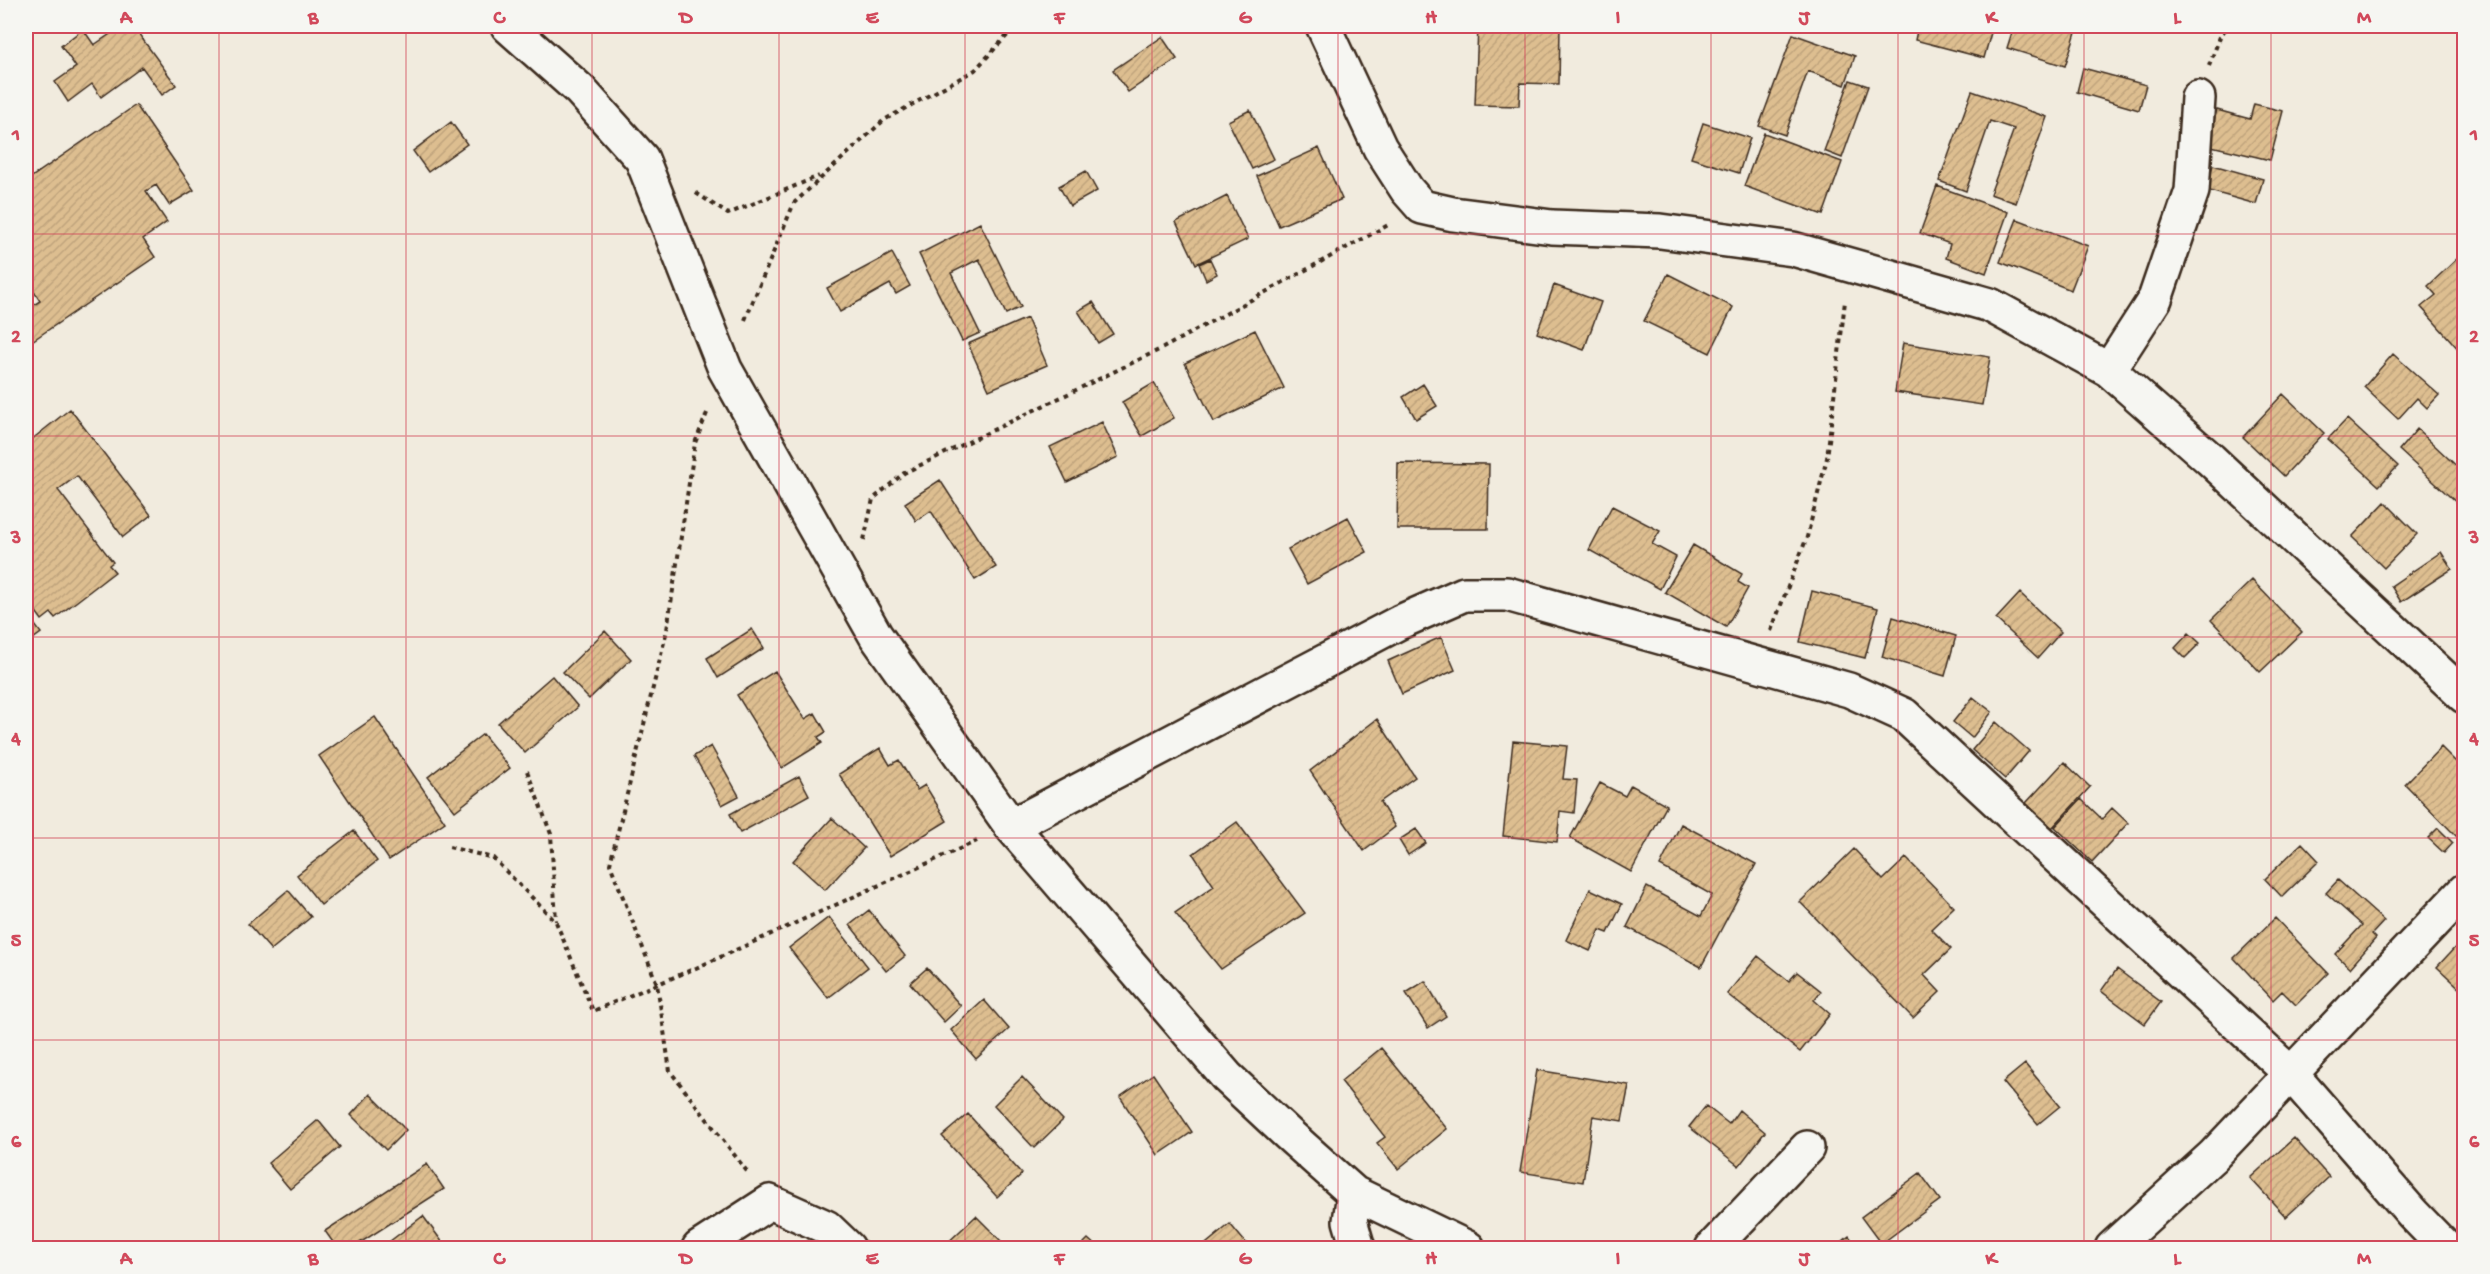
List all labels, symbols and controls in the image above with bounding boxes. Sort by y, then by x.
text: A [119,8,134,31]
text: B [307,8,319,31]
text: C [493,8,507,31]
text: D [677,8,693,31]
text: E [866,8,880,31]
text: F [1053,8,1066,31]
text: G [1239,8,1253,31]
text: H [1425,8,1437,31]
text: I [1616,8,1621,31]
text: J [1798,8,1811,31]
text: K [1984,8,1999,31]
text: L [2173,8,2182,31]
text: M [2357,8,2372,31]
text: 1 [11,125,20,148]
text: 1 [2469,125,2478,148]
text: 2 [11,327,21,350]
text: 2 [2469,327,2479,350]
text: 3 [10,528,21,551]
text: 3 [2468,528,2479,551]
text: 4 [10,729,21,752]
text: 4 [2468,729,2479,752]
text: 5 [11,931,22,954]
text: 5 [2469,931,2480,954]
text: 6 [11,1132,22,1155]
text: 6 [2469,1132,2480,1155]
text: A [119,1249,134,1272]
text: B [307,1249,319,1272]
text: C [493,1249,507,1272]
text: D [677,1249,693,1272]
text: E [866,1249,880,1272]
text: F [1053,1249,1066,1272]
text: G [1239,1249,1253,1272]
text: H [1425,1249,1437,1272]
text: I [1616,1249,1621,1272]
text: J [1798,1249,1811,1272]
text: K [1984,1249,1999,1272]
text: L [2173,1249,2182,1272]
text: M [2357,1249,2372,1272]

